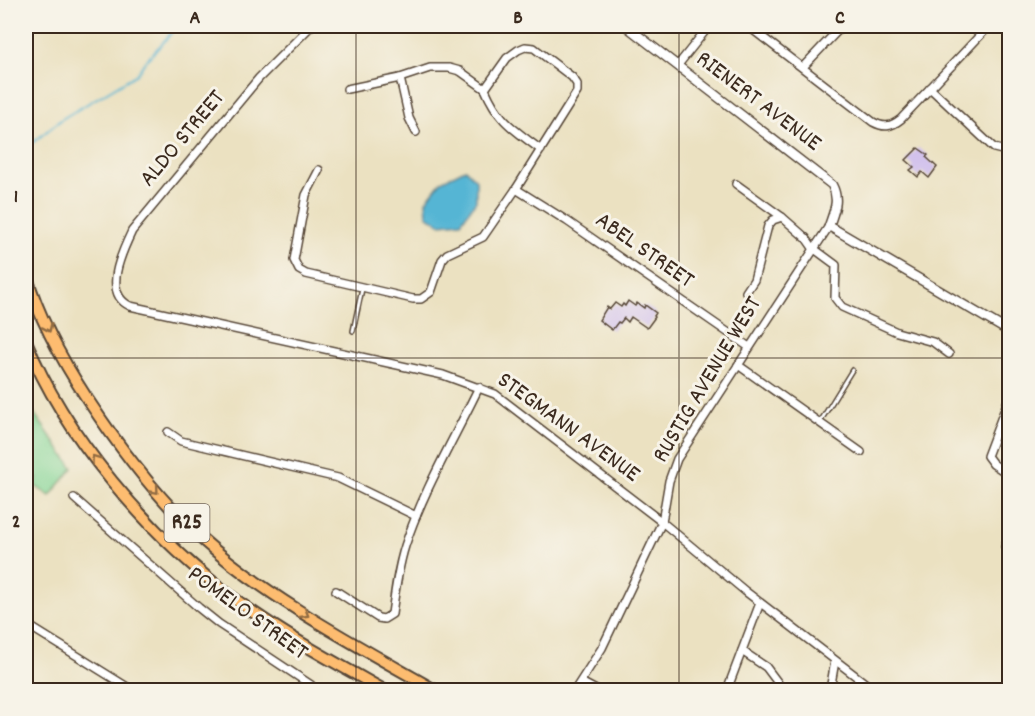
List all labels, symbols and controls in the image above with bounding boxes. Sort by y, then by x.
text: A [190,5,201,33]
text: B [513,5,523,33]
text: C [835,5,845,33]
street label: RIENERT AVENUE [688,43,828,161]
street label: ALDO STREET [132,83,234,195]
text: 1 [14,184,18,212]
street label: ABEL STREET [588,204,701,298]
street label: RUSTIG AVENUE WEST [645,290,771,470]
one-way arrow [41,322,53,333]
street label: STEGMANN AVENUE [489,364,647,492]
one-way arrow [91,454,102,465]
one-way arrow [148,483,159,494]
road number: R25 [164,504,210,542]
text: 2 [12,509,20,537]
street label: POMELO STREET [180,559,315,670]
one-way arrow [299,606,309,618]

